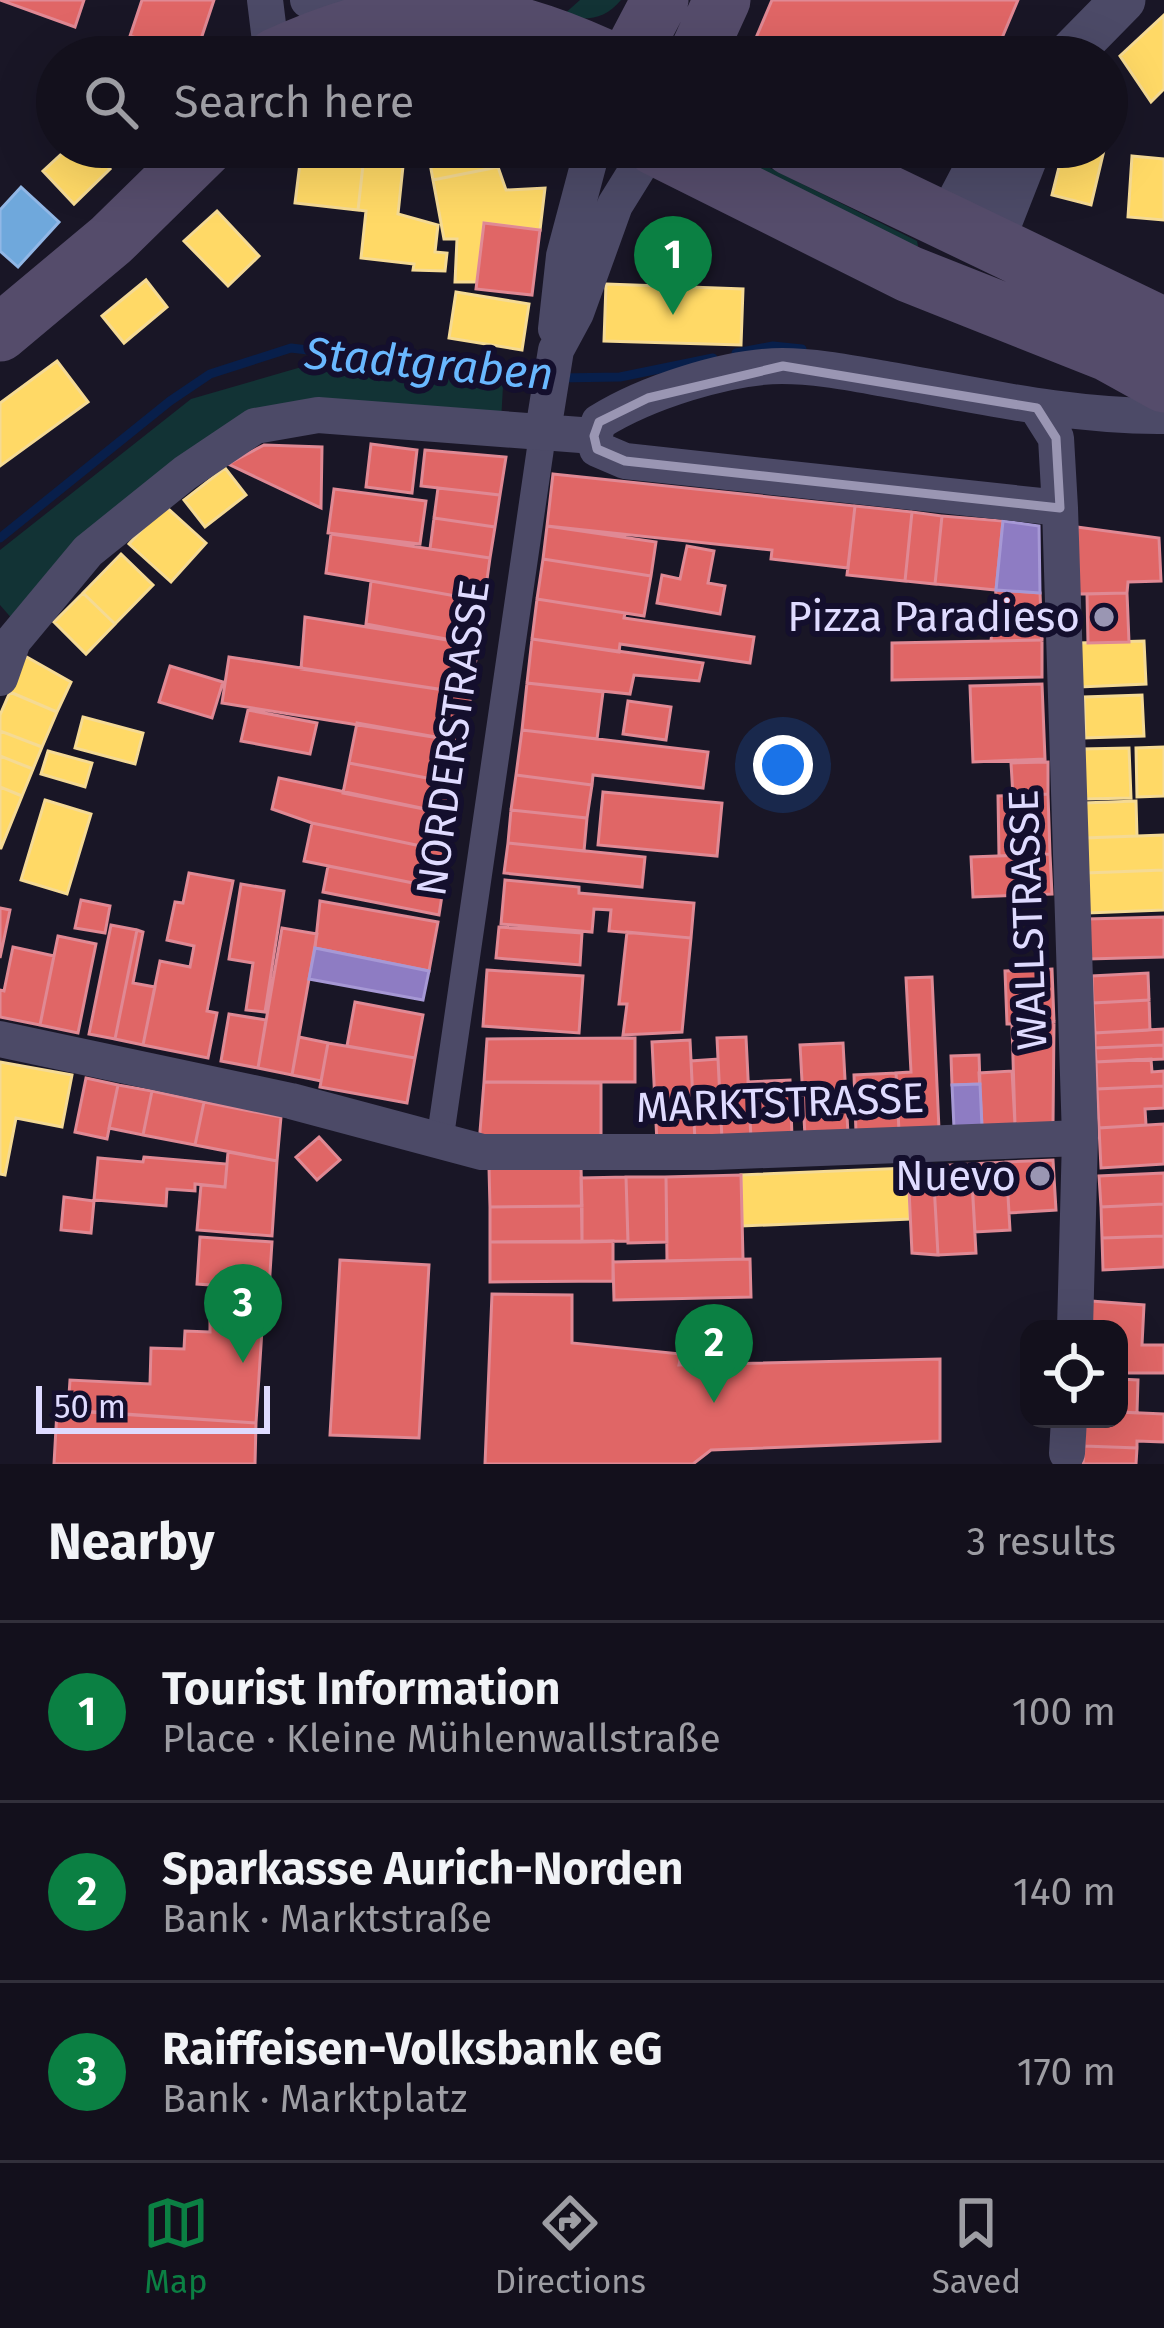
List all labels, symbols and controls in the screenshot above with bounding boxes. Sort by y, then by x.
search box [36,36,1128,168]
icon: search [78,69,144,135]
text: Search here [174,75,414,129]
pin: 1 [634,216,712,315]
water label: Stadtgraben [301,326,556,402]
street label: NORDERSTRASSE [406,577,500,899]
place label: Pizza Paradieso [787,592,1080,642]
marker: Pizza Paradieso [1091,604,1117,630]
your location [753,735,813,795]
street label: WALLSTRASSE [998,789,1058,1051]
street label: MARKTSTRASSE [635,1073,925,1133]
place label: Nuevo [895,1151,1016,1201]
marker: Nuevo [1027,1163,1053,1189]
pin: 3 [204,1264,282,1363]
pin: 2 [675,1304,753,1403]
map controls [1020,1320,1128,1428]
button: locate [1020,1320,1128,1428]
scale bar [36,1380,270,1433]
text: 50 m [54,1387,126,1427]
text: Nearby [48,1511,214,1573]
text: 3 results [966,1519,1116,1565]
text: Tourist Information [162,1662,560,1716]
text: 1 [78,1689,96,1735]
text: 100 m [1012,1689,1116,1735]
text: Place · Kleine Mühlenwallstraße [162,1716,721,1762]
text: Sparkasse Aurich-Norden [162,1842,683,1896]
text: 2 [77,1869,97,1915]
text: 140 m [1013,1869,1116,1915]
text: Bank · Marktstraße [162,1896,492,1942]
text: Raiffeisen-Volksbank eG [162,2022,663,2076]
text: 3 [77,2049,97,2095]
text: 170 m [1017,2049,1116,2095]
text: Bank · Marktplatz [162,2076,467,2122]
tab: Map [143,2190,209,2302]
tab: Directions [495,2190,646,2302]
tab: Saved [932,2190,1021,2302]

